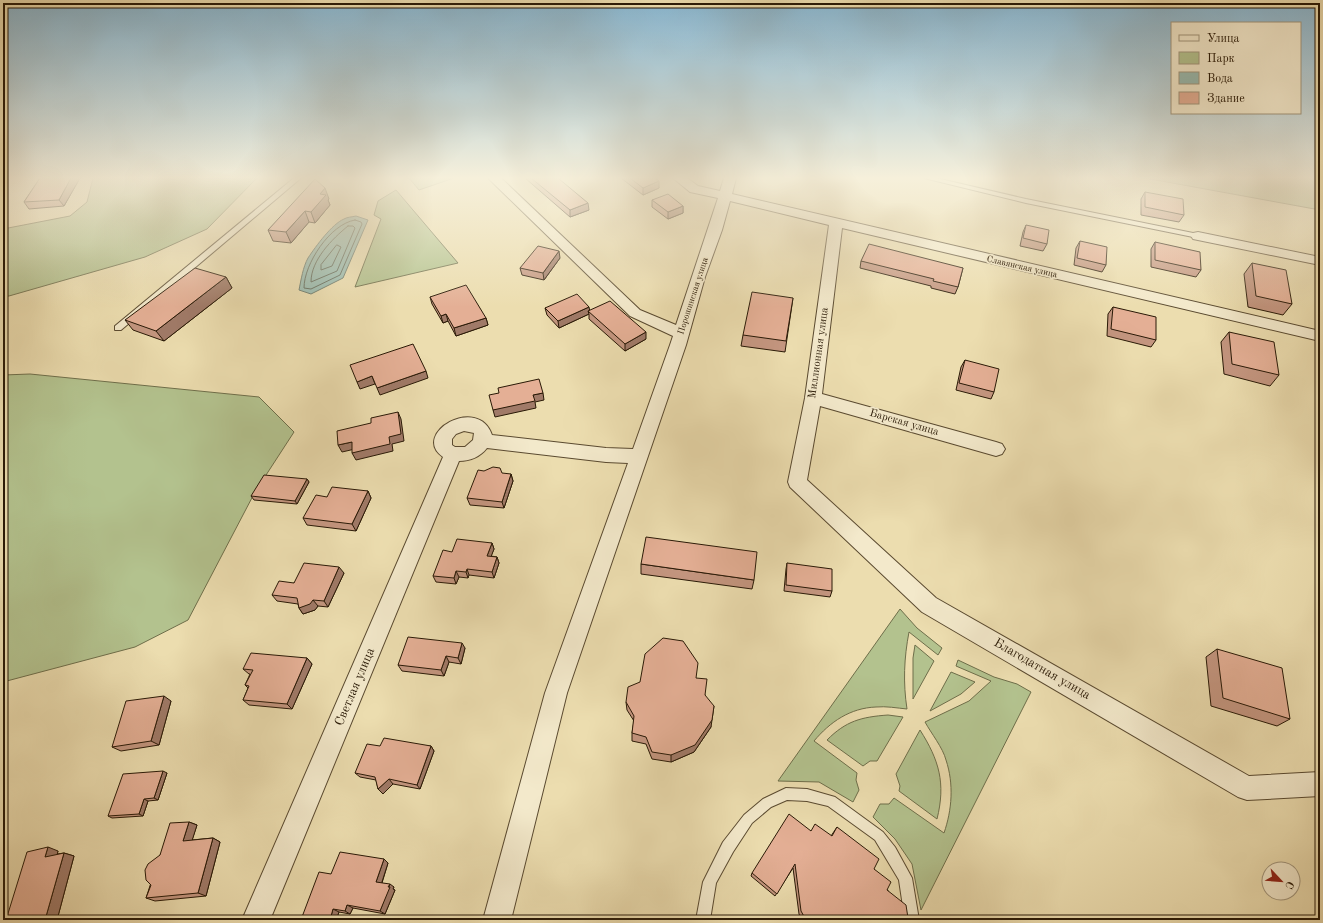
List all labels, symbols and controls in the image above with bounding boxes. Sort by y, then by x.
legend [1171,22,1301,114]
text: Улица [1207,33,1240,45]
text: Парк [1207,53,1235,65]
text: Вода [1207,73,1233,85]
text: Здание [1207,93,1245,105]
street label: Славянская улица [986,255,1059,280]
street label: Порошинская улица [676,256,710,336]
street label: Миллионная улица [807,306,831,399]
street label: Барская улица [868,408,940,438]
street label: Благодатная улица [991,636,1093,702]
street label: Светлая улица [333,646,378,728]
north arrow [1261,861,1301,901]
text: С [1282,879,1295,890]

